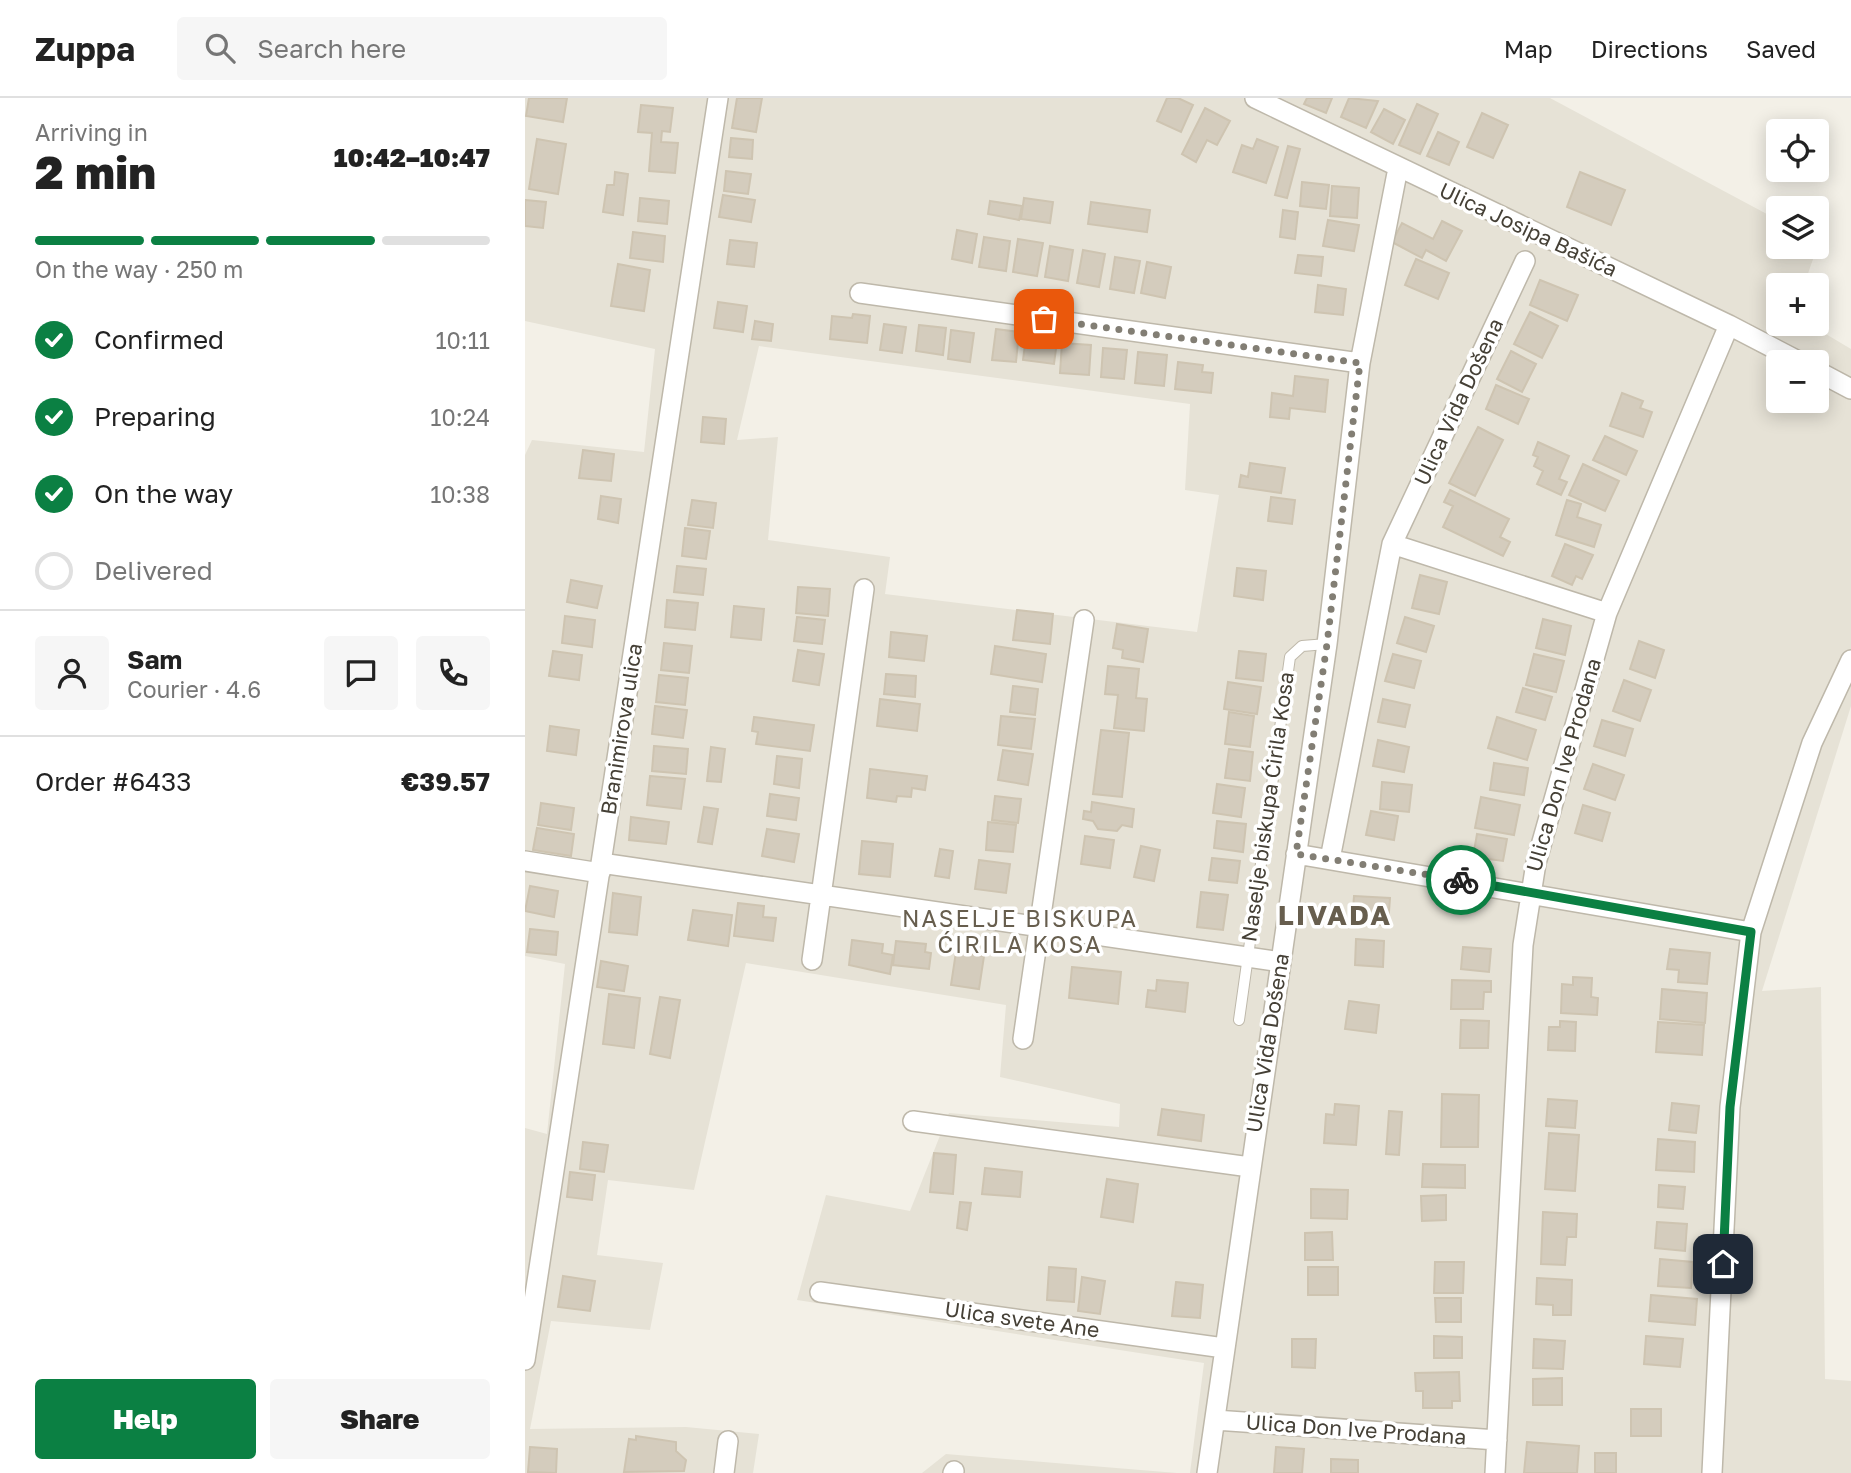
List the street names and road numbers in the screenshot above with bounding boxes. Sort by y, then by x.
street label: Ulica Josipa Bašića [1435,176,1622,282]
street label: Ulica Vida Došena [1408,314,1508,489]
street label: Branimirova ulica [595,641,647,817]
street label: Ulica Don Ive Prodana [1520,655,1606,875]
street label: Naselje biskupa Ćirila Kosa [1235,670,1299,944]
street label: Ulica Vida Došena [1240,951,1294,1134]
street label: Ulica svete Ane [943,1295,1101,1343]
street label: Ulica Don Ive Prodana [1245,1408,1467,1450]

